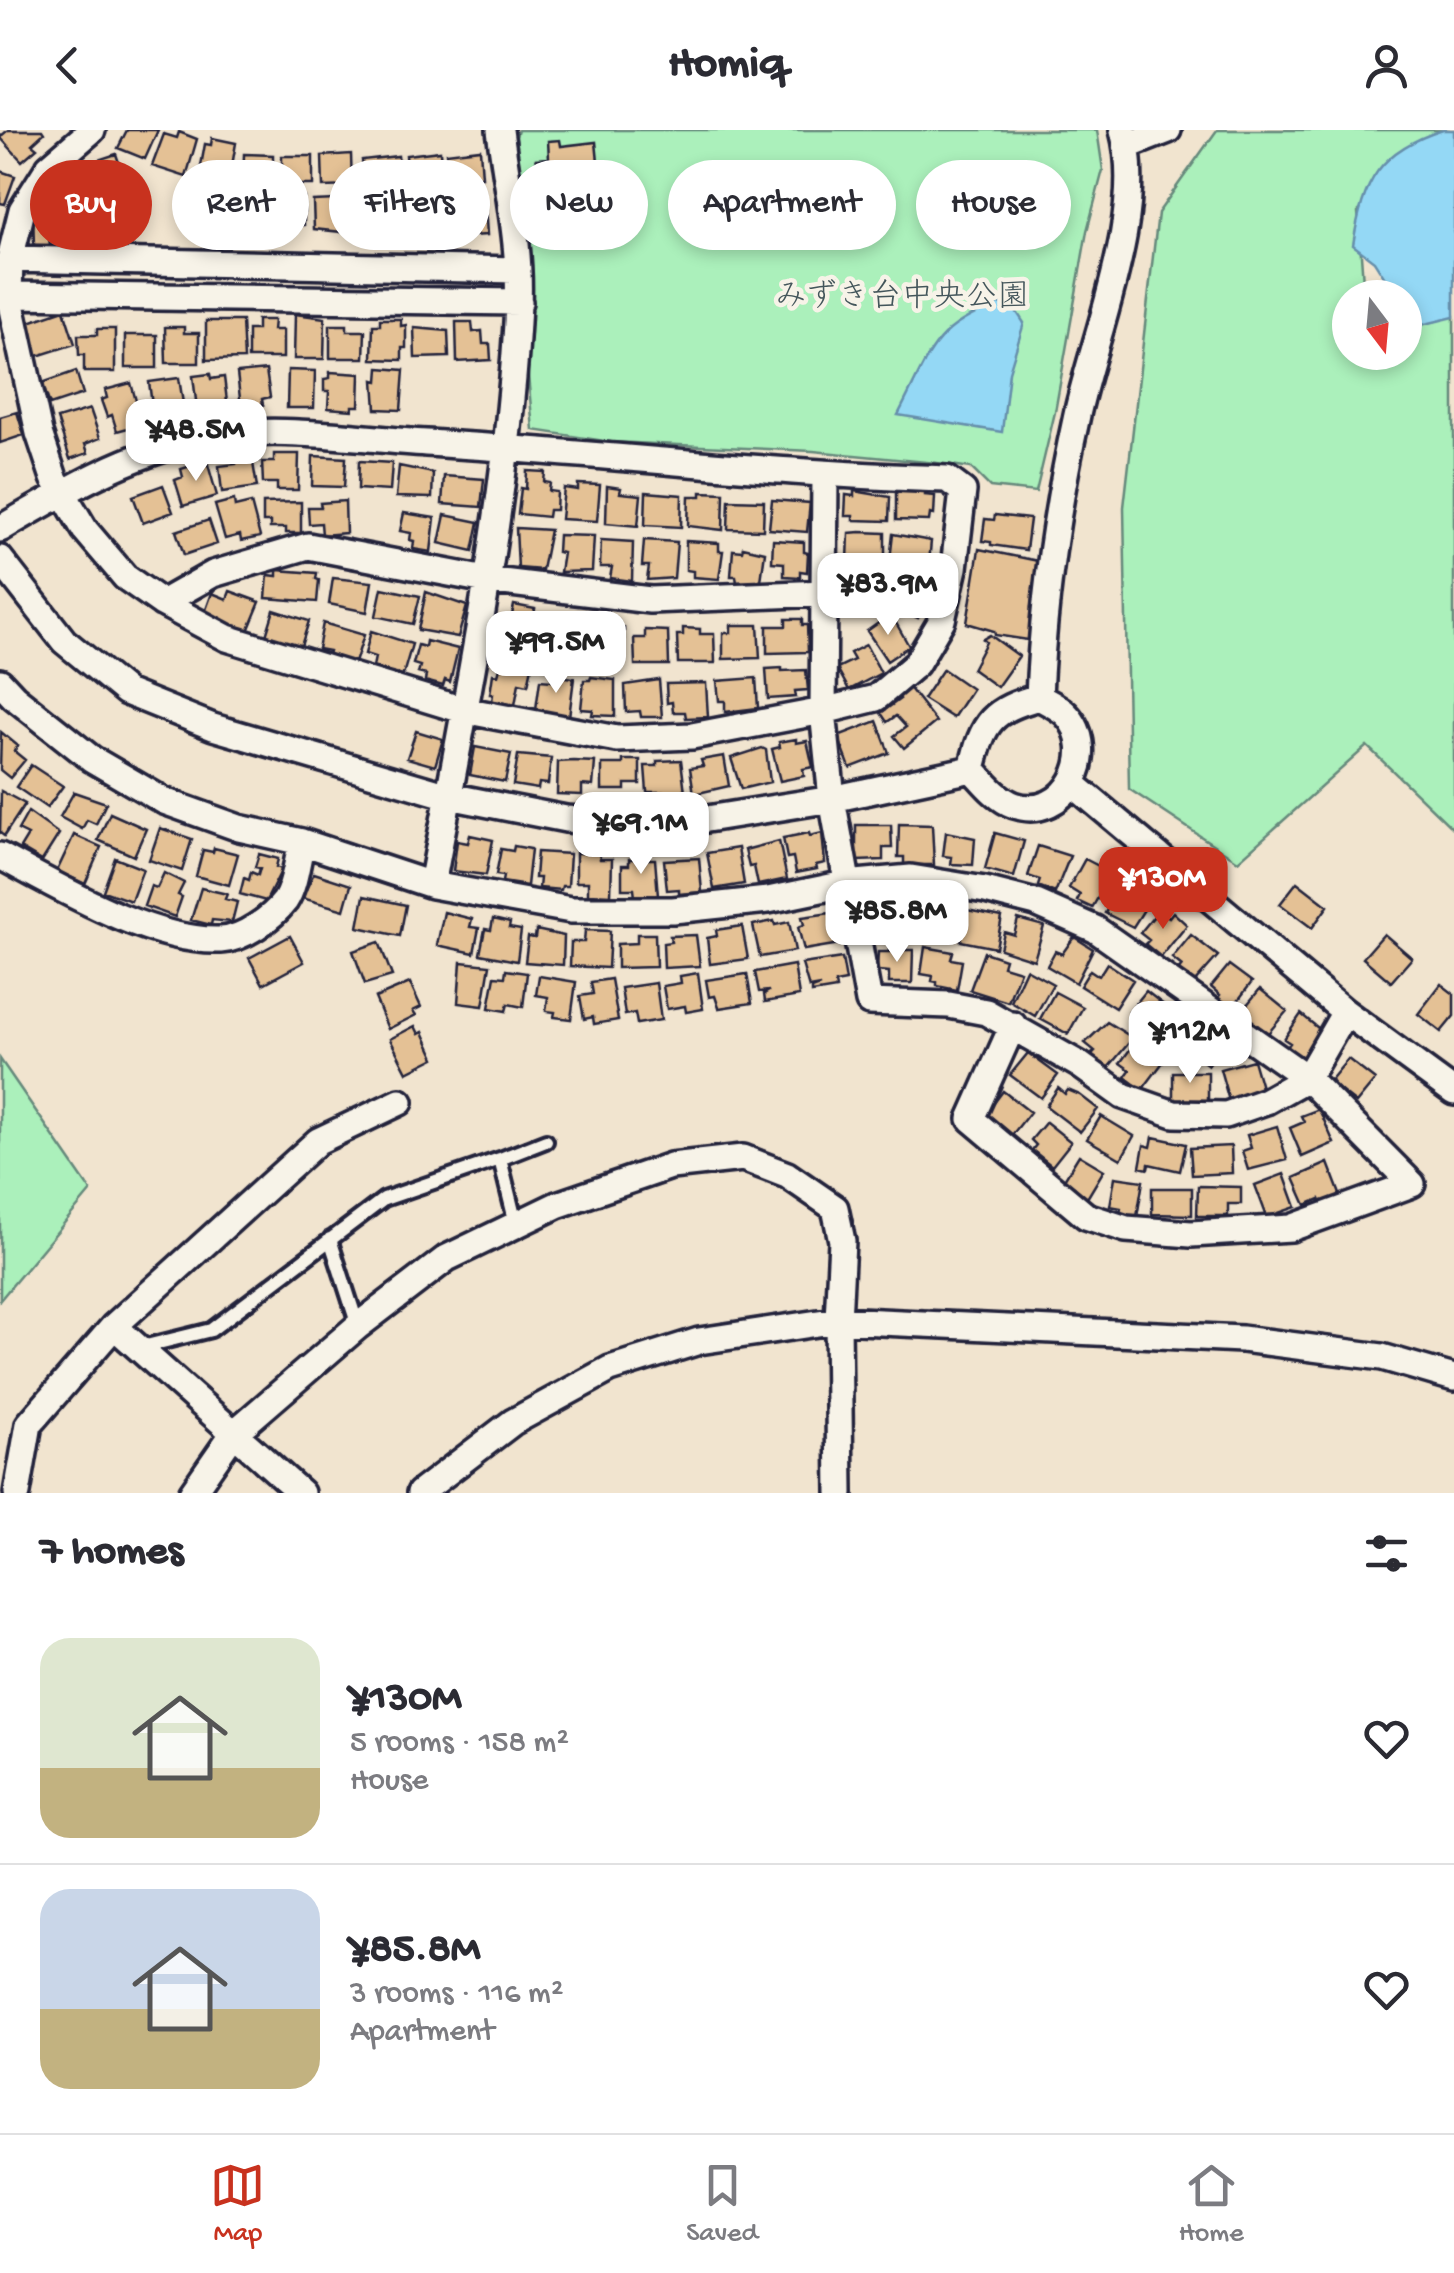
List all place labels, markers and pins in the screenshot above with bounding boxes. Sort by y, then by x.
pin: ¥48.5M [115,399,277,484]
pin: ¥83.9M [807,553,969,638]
pin: ¥99.5M [475,611,637,696]
pin: ¥69.1M [560,792,722,877]
pin: ¥130M [1093,847,1233,932]
pin: ¥85.8M [816,880,978,965]
pin: ¥112M [1120,1001,1260,1086]

